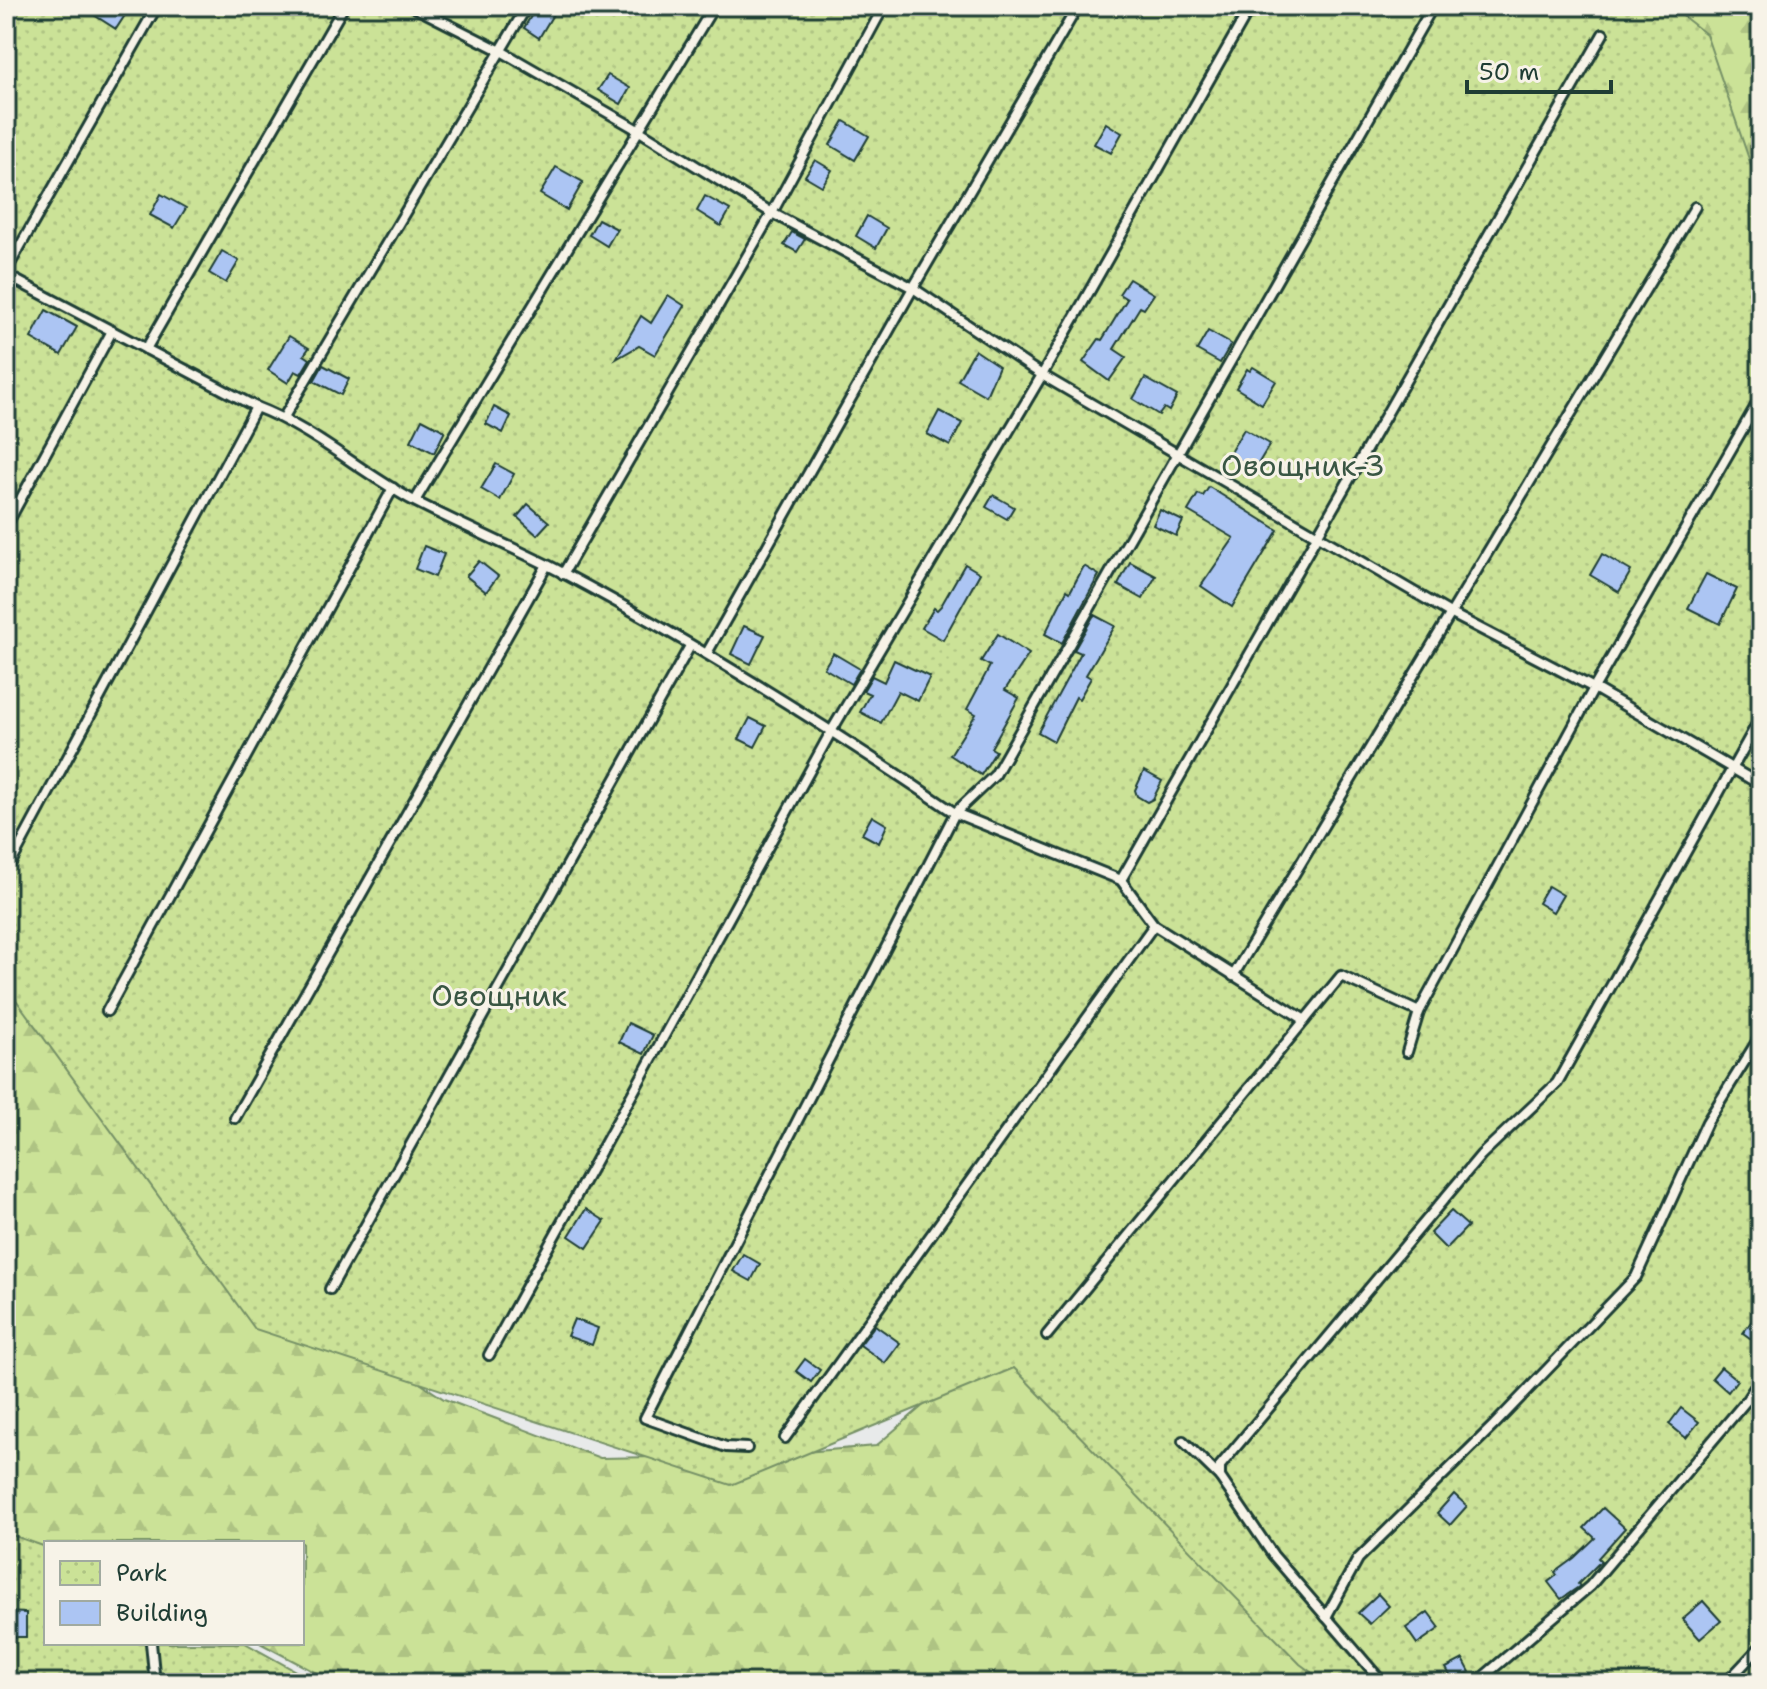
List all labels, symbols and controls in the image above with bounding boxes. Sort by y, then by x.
scale bar [1467,44,1611,94]
text: 50 m [1479,56,1539,88]
park label: Овощник-3 [1221,445,1385,486]
park label: Овощник [431,975,567,1016]
legend [44,1541,304,1645]
text: Park [116,1557,168,1589]
text: Building [116,1597,208,1629]

